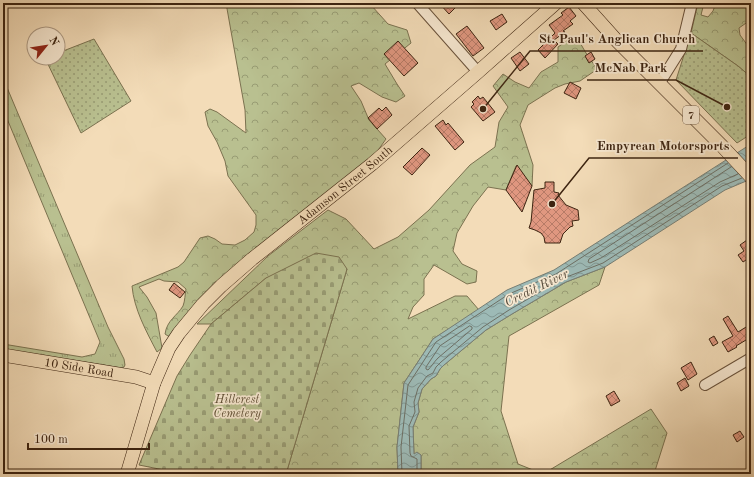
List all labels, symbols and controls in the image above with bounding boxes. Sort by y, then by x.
north arrow [26,26,66,66]
callout: St. Paul's Anglican Church [530,26,703,51]
text: St. Paul's Anglican Church [539,33,695,46]
text: N [46,35,61,49]
callout: McNab Park [587,55,676,80]
text: McNab Park [595,62,668,75]
road number: 7 [683,106,699,124]
callout: Empyrean Motorsports [589,133,738,158]
text: Empyrean Motorsports [597,140,730,153]
street label: Adamson Street South [296,144,395,227]
water label: Credit River [503,267,571,309]
street label: 10 Side Road [43,357,114,380]
park label: Hillcrest Cemetery [213,394,262,420]
scale bar [28,425,149,451]
text: 100 m [34,434,68,446]

